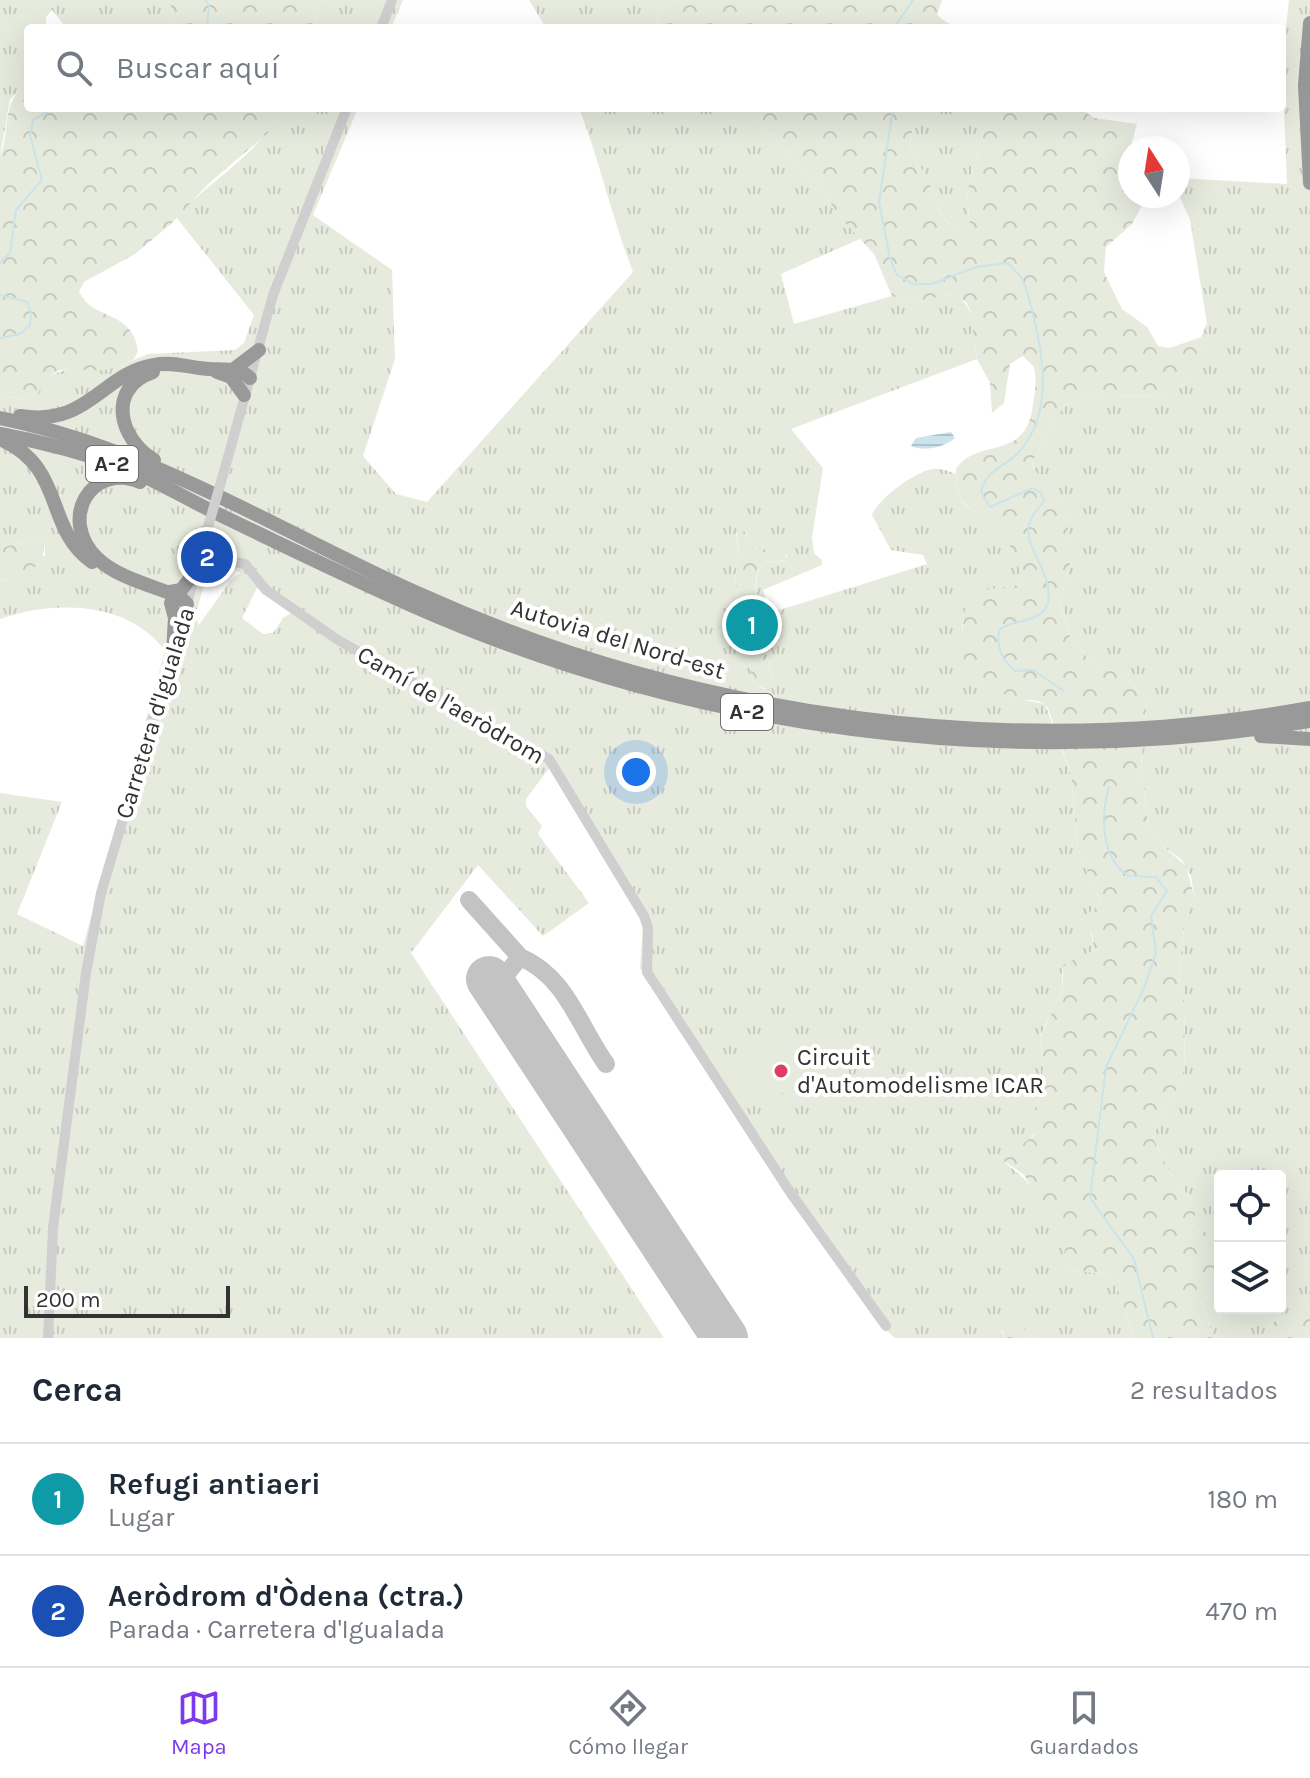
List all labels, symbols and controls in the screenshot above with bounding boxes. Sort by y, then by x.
search box [24,24,1286,112]
icon: search [52,46,96,90]
text: Buscar aquí [116,50,280,86]
north arrow [1118,136,1190,208]
road number: A-2 [86,446,138,482]
pin: 2 [181,527,233,587]
street label: Autovia del Nord-est [508,593,728,685]
pin: 1 [726,595,778,655]
street label: Carretera d'Igualada [110,604,200,822]
street label: Camí de l'aeròdrom [353,640,549,770]
road number: A-2 [721,694,773,730]
your location [616,752,656,792]
place label: Circuit d'Automodelisme ICAR [797,1043,1044,1099]
marker: Circuit d'Automodelisme ICAR [772,1062,790,1080]
map controls [1214,1170,1286,1314]
button: locate [1214,1170,1286,1242]
button: layers [1214,1242,1286,1314]
scale bar [24,1282,230,1318]
text: 200 m [36,1287,101,1313]
text: Cerca [32,1370,123,1410]
text: 2 resultados [1130,1375,1278,1406]
text: Refugi antiaeri [108,1466,321,1502]
text: 1 [53,1484,63,1515]
text: 180 m [1208,1484,1278,1515]
text: Lugar [108,1502,174,1533]
text: Aeròdrom d'Òdena (ctra.) [108,1578,465,1614]
text: 2 [50,1596,66,1627]
text: 470 m [1205,1596,1278,1627]
text: Parada · Carretera d'Igualada [108,1614,445,1645]
tab: Mapa [171,1686,227,1760]
tab: Cómo llegar [568,1686,688,1760]
tab: Guardados [1030,1686,1139,1760]

